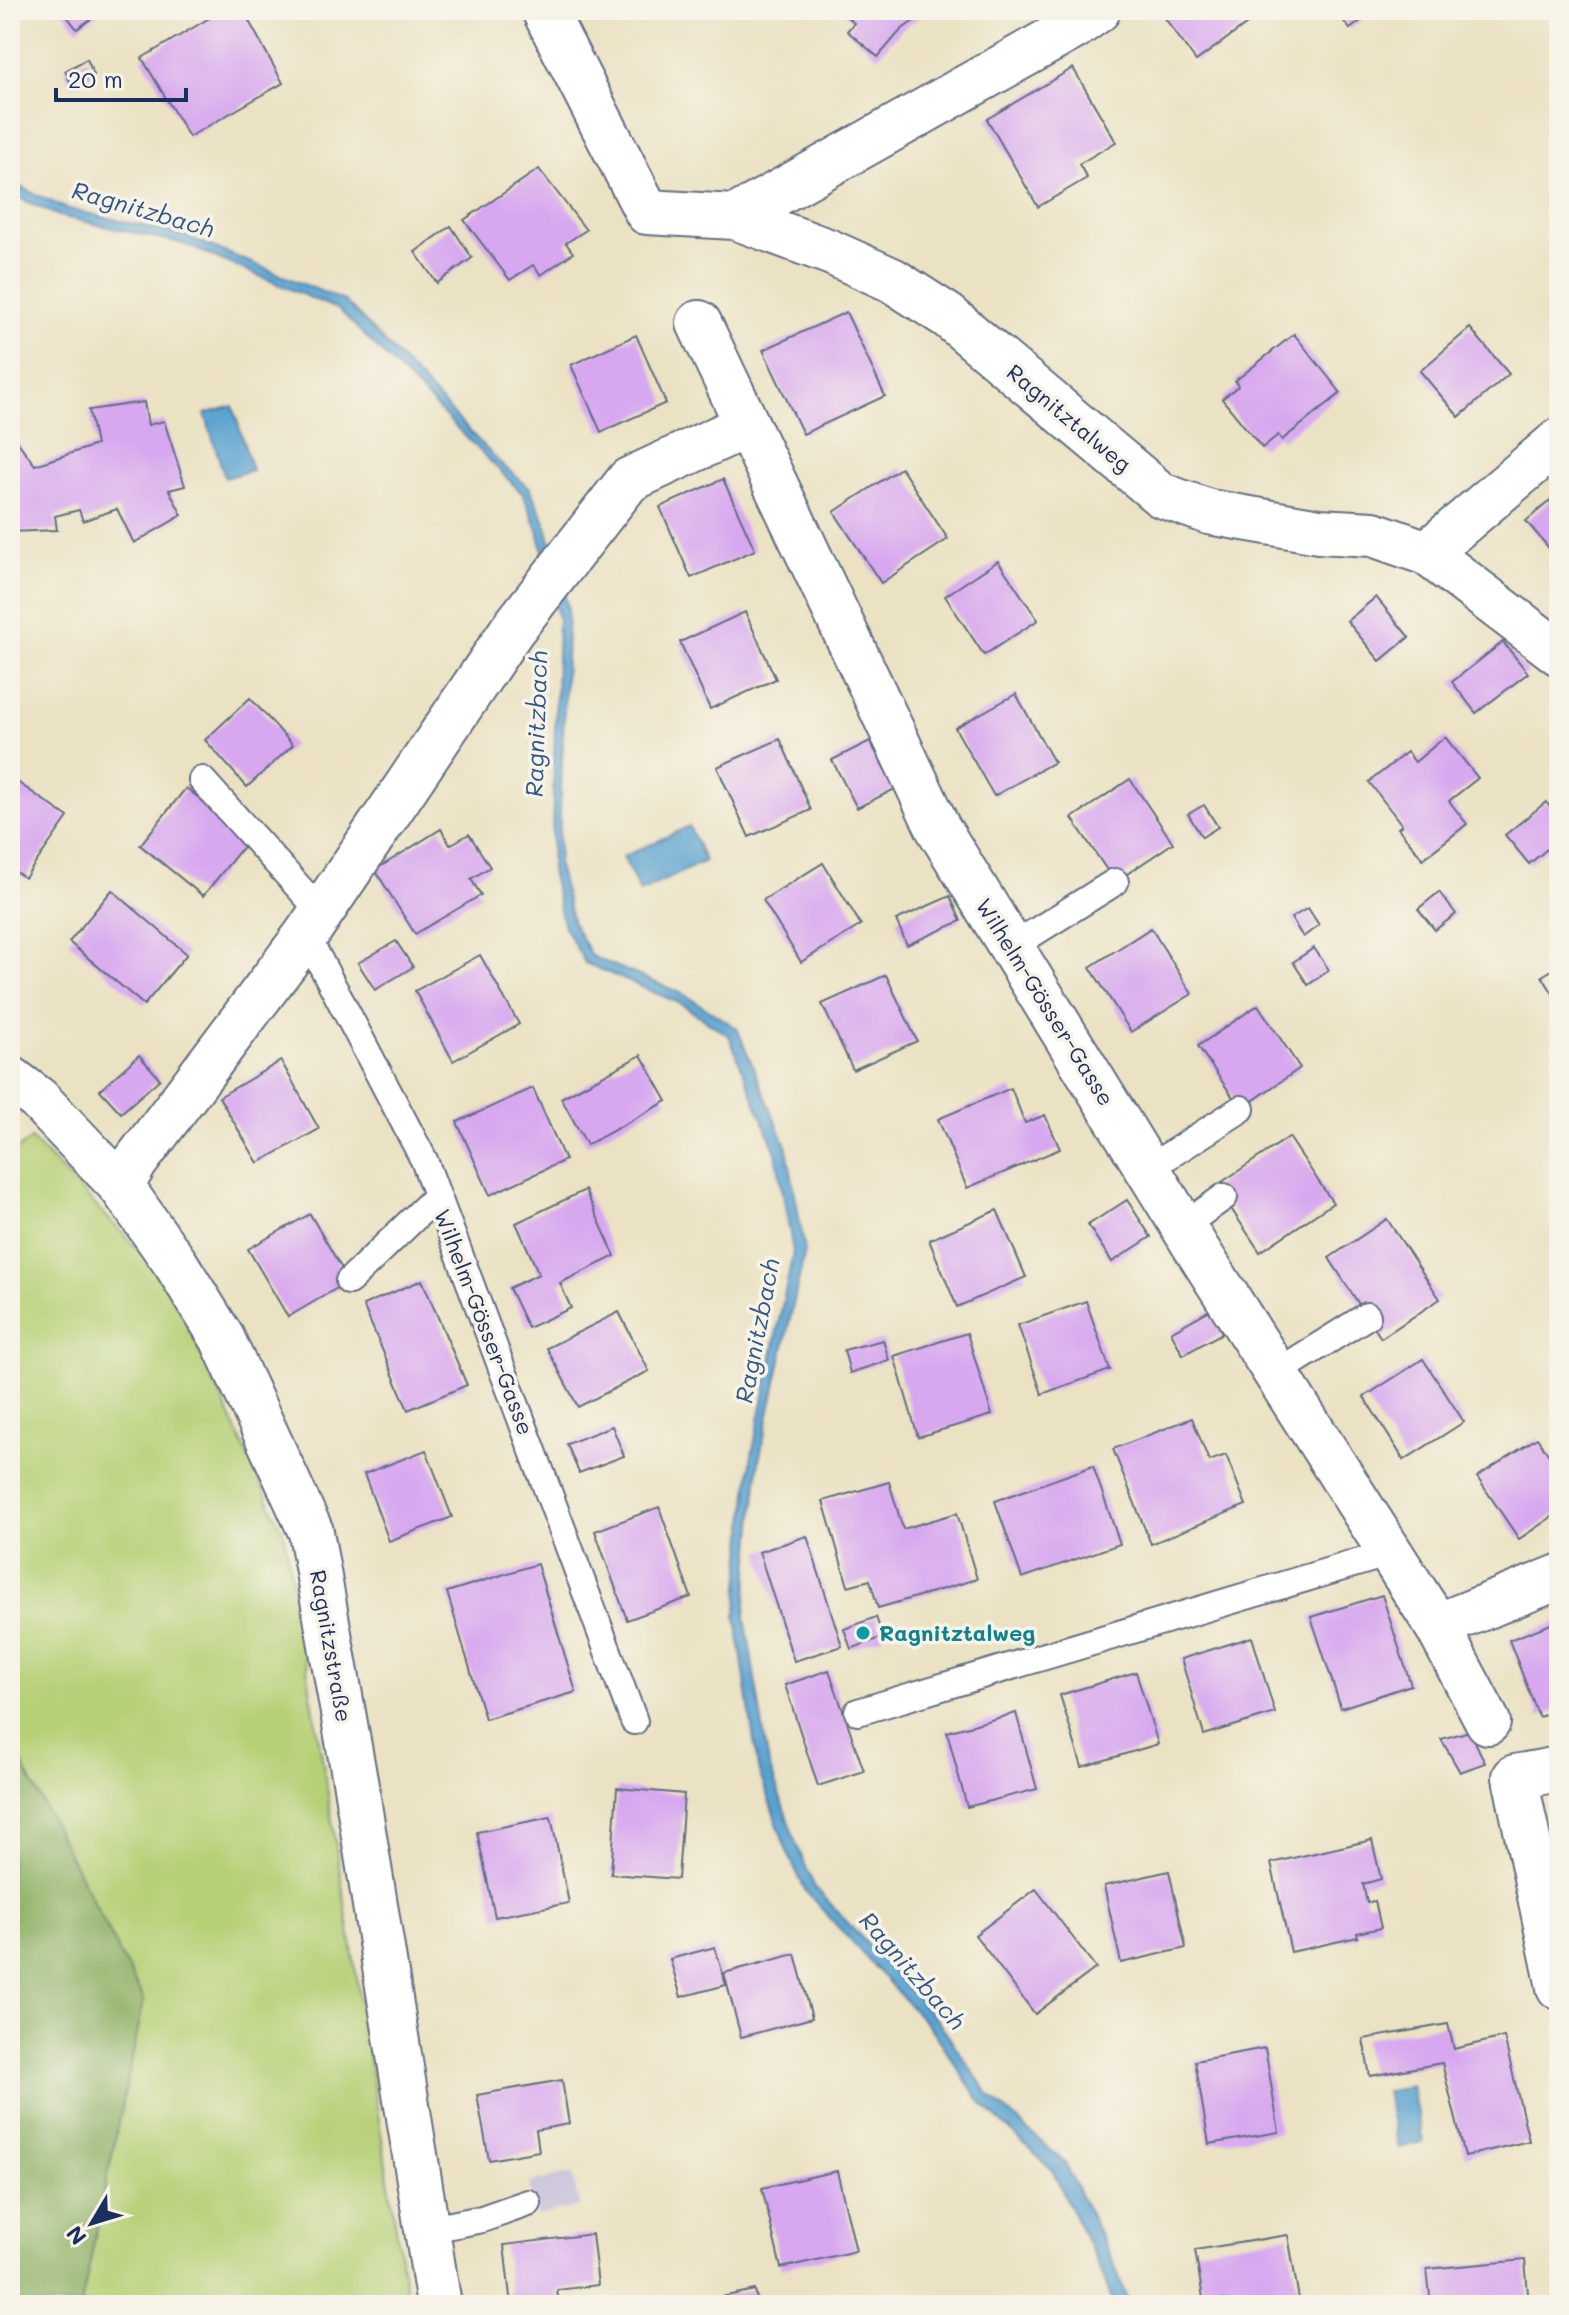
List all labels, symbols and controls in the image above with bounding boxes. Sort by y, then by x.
scale bar [56,52,186,102]
text: 20 m [68,63,123,94]
water label: Ragnitzbach [69,173,218,244]
street label: Ragnitztalweg [1001,357,1138,478]
water label: Ragnitzbach [517,650,554,798]
street label: Wilhelm-Gösser-Gasse [970,892,1121,1111]
street label: Wilhelm-Gösser-Gasse [428,1205,541,1439]
water label: Ragnitzbach [727,1256,786,1406]
street label: Ragnitzstraße [304,1568,359,1724]
place label: Ragnitztalweg [879,1618,1036,1647]
marker: Ragnitztalweg [854,1624,872,1642]
water label: Ragnitzbach [853,1904,973,2036]
north arrow [52,2183,132,2263]
text: N [59,2220,92,2251]

